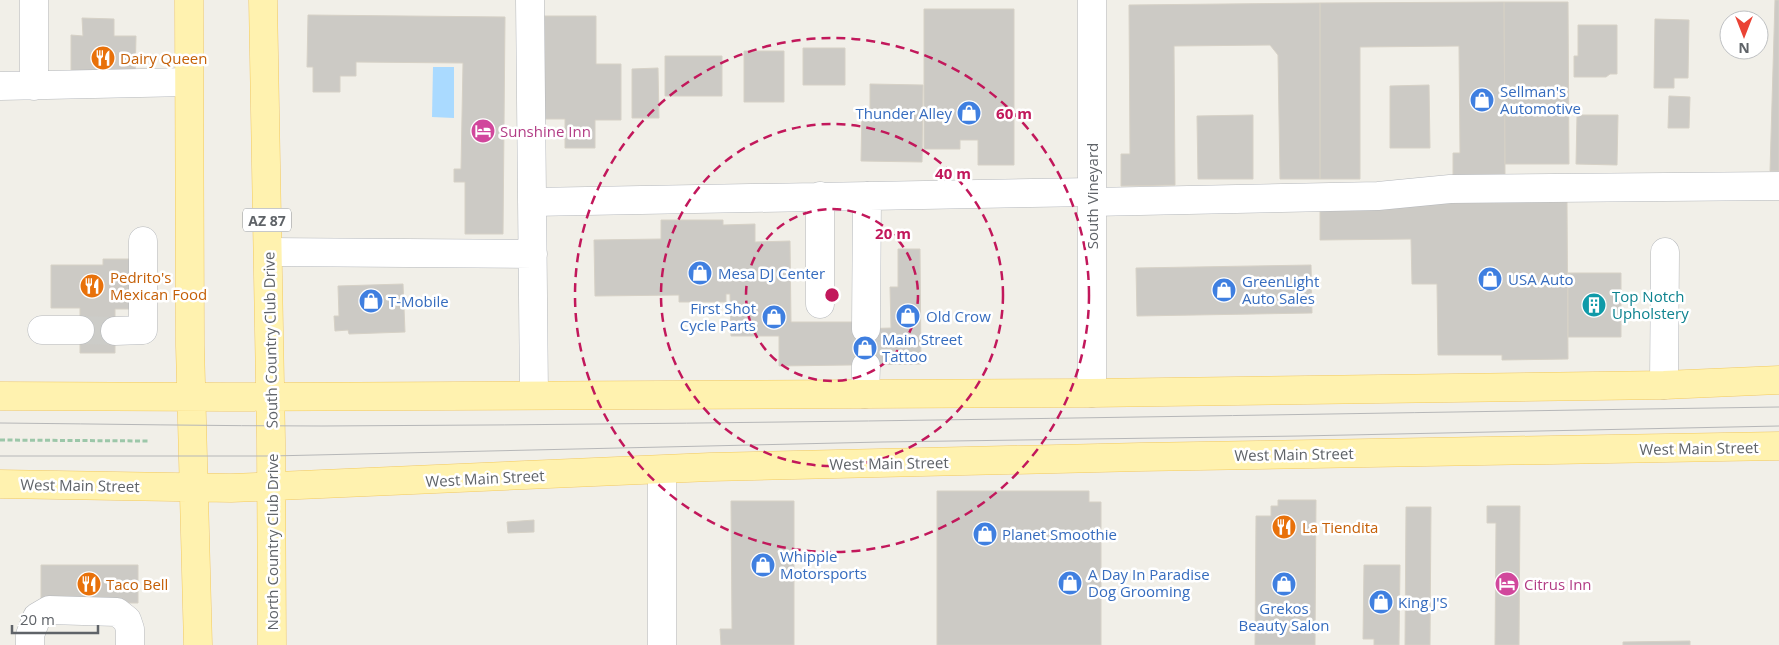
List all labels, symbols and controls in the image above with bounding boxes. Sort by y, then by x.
north arrow [1719,10,1769,60]
text: N [1738,39,1750,58]
restaurant icon: Dairy Queen [90,45,116,71]
place label: Dairy Queen [120,48,207,68]
place label: Sellman's Automotive [1500,81,1581,118]
shop icon: Sellman's Automotive [1469,87,1495,113]
shop icon: Thunder Alley [956,100,982,126]
place label: Thunder Alley [856,103,952,123]
text: 60 m [996,103,1032,123]
hotel icon: Sunshine Inn [470,118,496,144]
place label: Sunshine Inn [500,121,591,141]
street label: South Vineyard [1082,143,1102,249]
text: 40 m [935,163,971,183]
road number: AZ 87 [243,208,291,232]
text: 20 m [875,223,911,243]
street label: South Country Club Drive [258,251,282,429]
shop icon: Mesa DJ Center [687,260,713,286]
place label: Mesa DJ Center [718,263,825,283]
shop icon: USA Auto [1477,266,1503,292]
place label: Pedrito's Mexican Food [110,267,207,304]
place label: USA Auto [1508,269,1574,289]
place label: GreenLight Auto Sales [1242,271,1319,308]
restaurant icon: Pedrito's Mexican Food [79,273,105,299]
shop icon: GreenLight Auto Sales [1211,277,1237,303]
centre of rings [823,286,841,304]
place label: Top Notch Upholstery [1612,286,1689,323]
shop icon: T-Mobile [358,288,384,314]
place label: T-Mobile [388,291,449,311]
building icon: Top Notch Upholstery [1581,292,1607,318]
place label: First Shot Cycle Parts [680,298,756,335]
shop icon: Old Crow [895,303,921,329]
shop icon: First Shot Cycle Parts [761,304,787,330]
place label: Old Crow [926,306,991,326]
place label: Main Street Tattoo [882,329,963,366]
shop icon: Main Street Tattoo [852,335,878,361]
street label: West Main Street [1639,437,1759,459]
street label: West Main Street [1234,443,1354,465]
street label: West Main Street [829,452,949,474]
street label: North Country Club Drive [262,454,282,630]
street label: West Main Street [425,465,545,491]
street label: West Main Street [20,474,140,496]
restaurant icon: La Tiendita [1271,514,1297,540]
place label: La Tiendita [1302,517,1378,537]
shop icon: Planet Smoothie [972,521,998,547]
place label: Planet Smoothie [1002,524,1117,544]
place label: Whipple Motorsports [780,546,867,583]
shop icon: Whipple Motorsports [750,552,776,578]
place label: A Day In Paradise Dog Grooming [1088,564,1210,601]
shop icon: A Day In Paradise Dog Grooming [1057,570,1083,596]
restaurant icon: Taco Bell [76,571,102,597]
shop icon: Grekos Beauty Salon [1271,571,1297,597]
hotel icon: Citrus Inn [1494,571,1520,597]
place label: Taco Bell [106,574,168,594]
place label: Citrus Inn [1524,574,1592,594]
shop icon: King J'S [1368,589,1394,615]
place label: King J'S [1398,592,1448,612]
place label: Grekos Beauty Salon [1239,598,1329,635]
scale bar [12,602,99,634]
text: 20 m [20,609,55,629]

